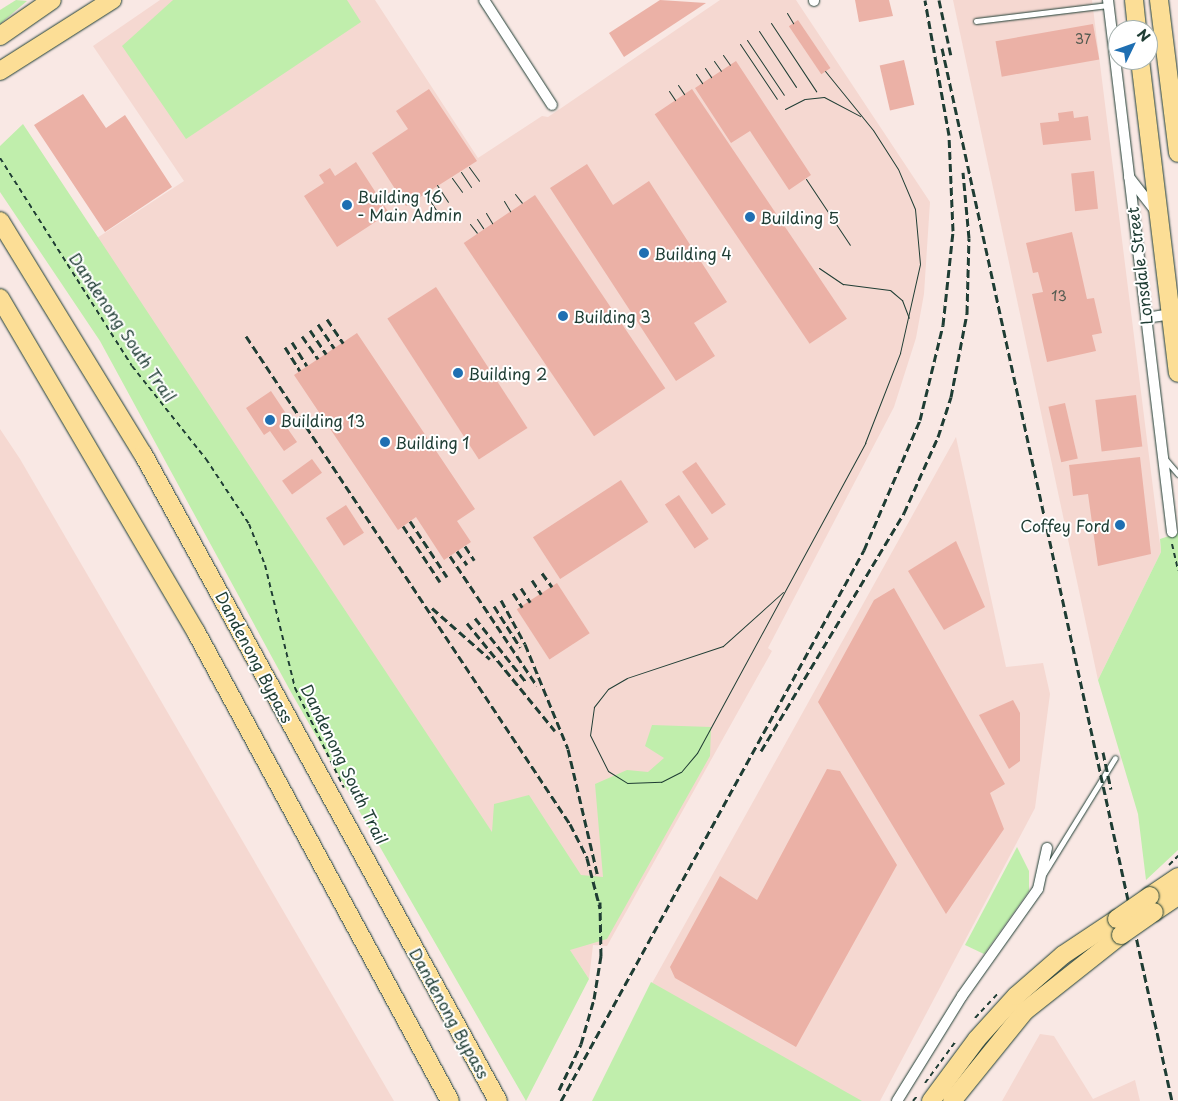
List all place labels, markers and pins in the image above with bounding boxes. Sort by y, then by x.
place label: Building 16 - Main Admin [357,186,463,224]
marker: Building 16 - Main Admin [341,199,353,211]
place label: Building 5 [760,207,838,227]
marker: Building 5 [744,211,756,223]
place label: Building 4 [654,243,732,263]
marker: Building 4 [638,247,650,259]
place label: Building 3 [573,306,651,326]
marker: Building 3 [557,310,569,322]
place label: Building 2 [468,363,547,383]
marker: Building 2 [452,367,464,379]
place label: Building 13 [280,410,366,430]
marker: Building 13 [264,414,276,426]
place label: Building 1 [395,432,470,452]
marker: Building 1 [379,436,391,448]
place label: Coffey Ford [1020,515,1110,535]
marker: Coffey Ford [1114,519,1126,531]

